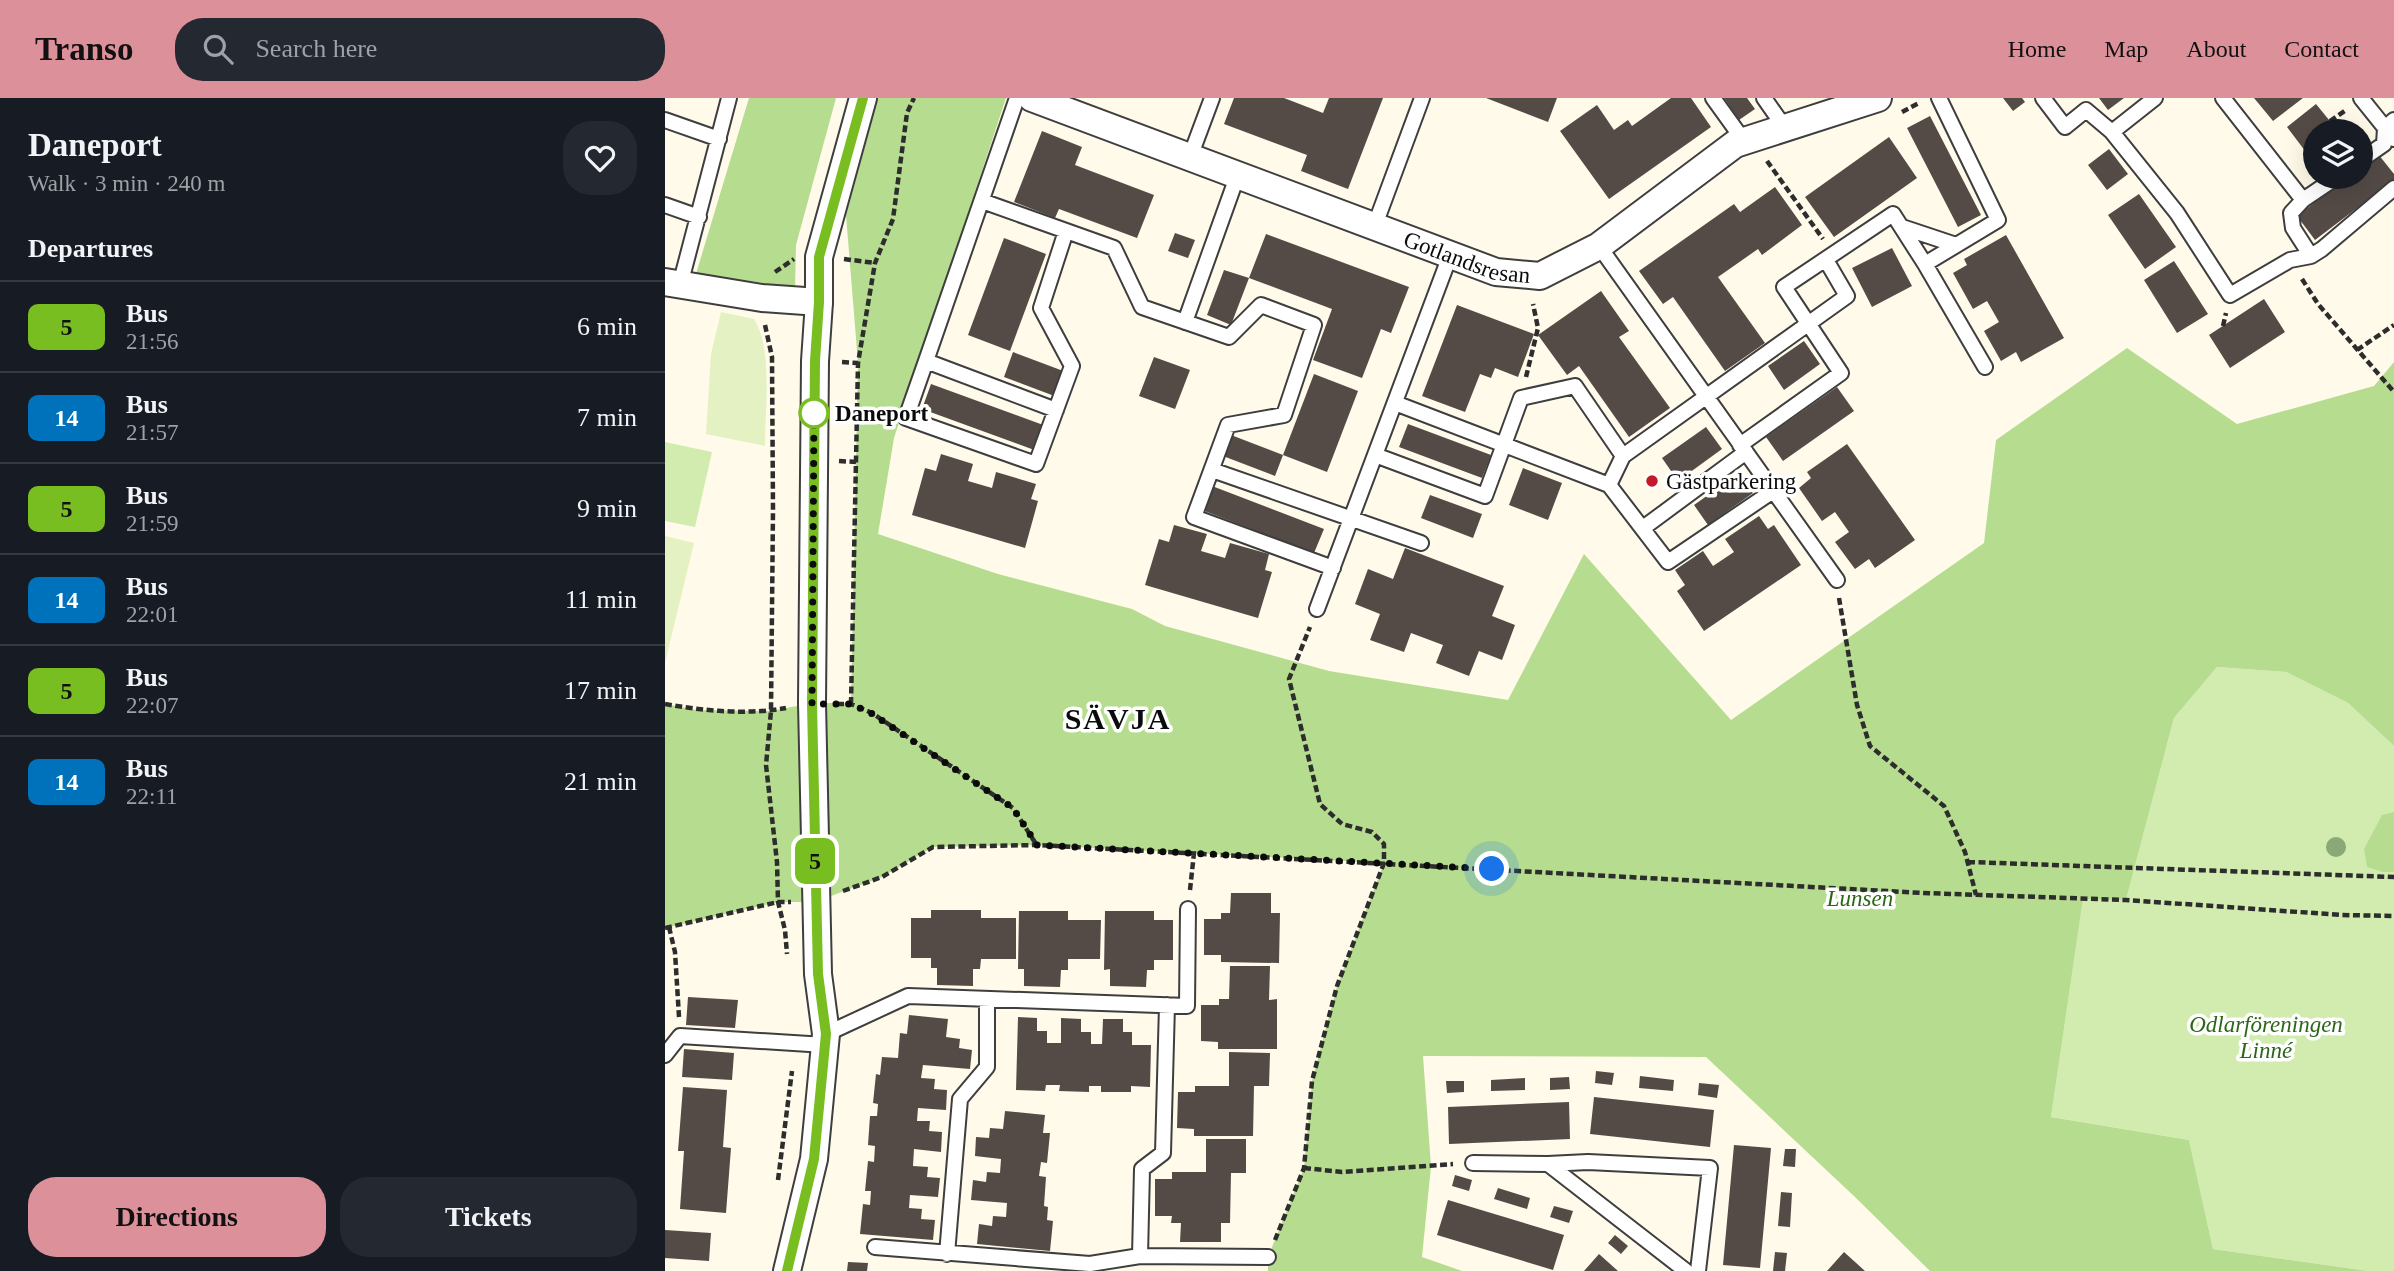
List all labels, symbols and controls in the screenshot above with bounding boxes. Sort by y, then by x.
search box [175,18,665,81]
icon: search [199,30,237,68]
text: Transo [35,31,133,67]
text: Search here [255,34,377,63]
text: Home [2008,36,2066,62]
text: Map [2104,36,2148,62]
text: About [2186,36,2246,62]
text: Contact [2284,36,2359,62]
map controls [2303,119,2373,189]
button: layers [2303,119,2373,189]
button: heart [563,121,637,195]
text: Daneport [28,127,162,163]
text: Walk · 3 min · 240 m [28,171,225,196]
street label: Gotlandsresan [1400,226,1532,288]
text: Departures [28,234,153,263]
text: Bus [126,299,168,328]
text: 6 min [577,312,637,341]
text: 5 [61,314,73,340]
text: 21:56 [126,329,178,354]
text: Bus [126,390,168,419]
marker: Daneport [799,398,829,428]
place label: Daneport [835,401,929,426]
text: 7 min [577,403,637,432]
text: 14 [55,405,79,431]
text: 21:57 [126,420,178,445]
place label: Gästparkering [1666,469,1797,494]
marker: Gästparkering [1644,473,1660,489]
text: Bus [126,481,168,510]
text: 9 min [577,494,637,523]
text: 5 [61,496,73,522]
text: 21:59 [126,511,178,536]
text: Bus [126,572,168,601]
text: 11 min [565,585,637,614]
text: 14 [55,587,79,613]
text: 22:01 [126,602,178,627]
text: Bus [126,663,168,692]
text: 17 min [564,676,637,705]
text: 5 [61,678,73,704]
text: 22:07 [126,693,178,718]
district label: SÄVJA [1065,702,1171,735]
text: Bus [126,754,168,783]
text: 21 min [564,767,637,796]
text: 14 [55,769,79,795]
text: 22:11 [126,784,178,809]
line badge: 5 [792,838,838,884]
text: 5 [809,848,821,874]
your location [1474,851,1509,886]
park label: Lunsen [1826,886,1893,911]
park label: Odlarföreningen Linné [2189,1012,2343,1063]
button: Directions [28,1177,326,1257]
button: Tickets [340,1177,637,1257]

